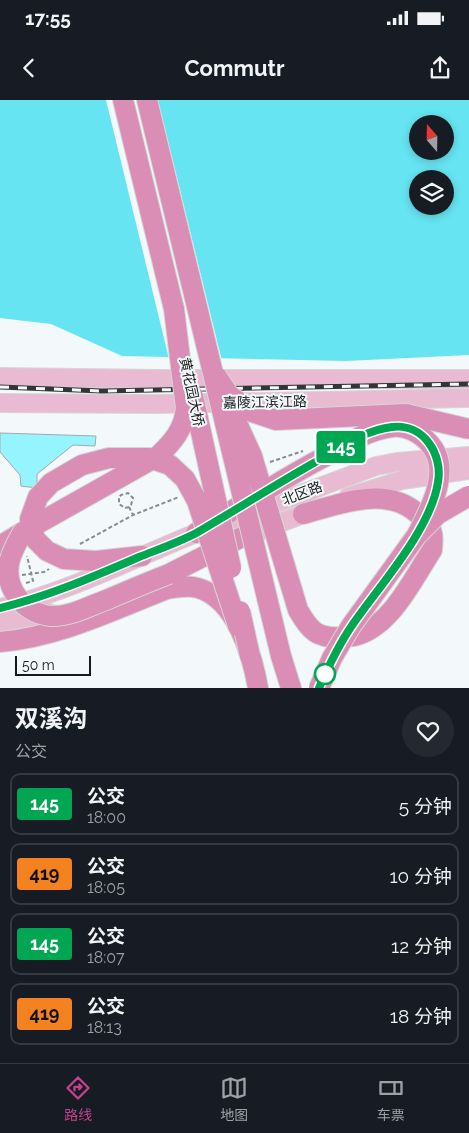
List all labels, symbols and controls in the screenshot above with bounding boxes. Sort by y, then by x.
text: 17:55 [25,7,71,29]
icon: back [15,54,43,82]
icon: share [426,54,454,82]
text: Commutr [185,55,284,81]
north arrow [409,115,454,160]
map controls [409,115,454,215]
button: layers [409,170,454,215]
street label: 黄花园大桥 [177,356,207,428]
street label: 嘉陵江滨江路 [223,393,307,411]
line badge: 145 [312,431,370,463]
text: 145 [326,436,356,457]
street label: 北区路 [280,478,324,508]
scale bar [15,653,91,676]
text: 50 m [22,657,55,673]
unlabelled marker [314,663,336,685]
text: 双溪沟 [15,704,87,733]
button: heart [402,705,454,757]
text: 公交 [15,742,47,761]
text: 公交 [87,785,125,807]
text: 145 [30,793,59,814]
text: 5 分钟 [399,795,452,817]
text: 18:00 [87,808,126,827]
text: 公交 [87,855,125,877]
text: 419 [30,863,59,884]
text: 10 分钟 [389,865,452,887]
text: 18:05 [87,878,125,897]
text: 公交 [87,925,125,947]
text: 145 [30,933,59,954]
text: 12 分钟 [391,935,452,957]
text: 18:07 [87,948,125,967]
text: 公交 [87,995,125,1017]
text: 419 [30,1003,59,1024]
text: 18 分钟 [390,1005,452,1027]
text: 18:13 [87,1018,122,1037]
tab: 路线 [64,1074,92,1124]
tab: 地图 [220,1074,248,1124]
tab: 车票 [377,1074,405,1124]

